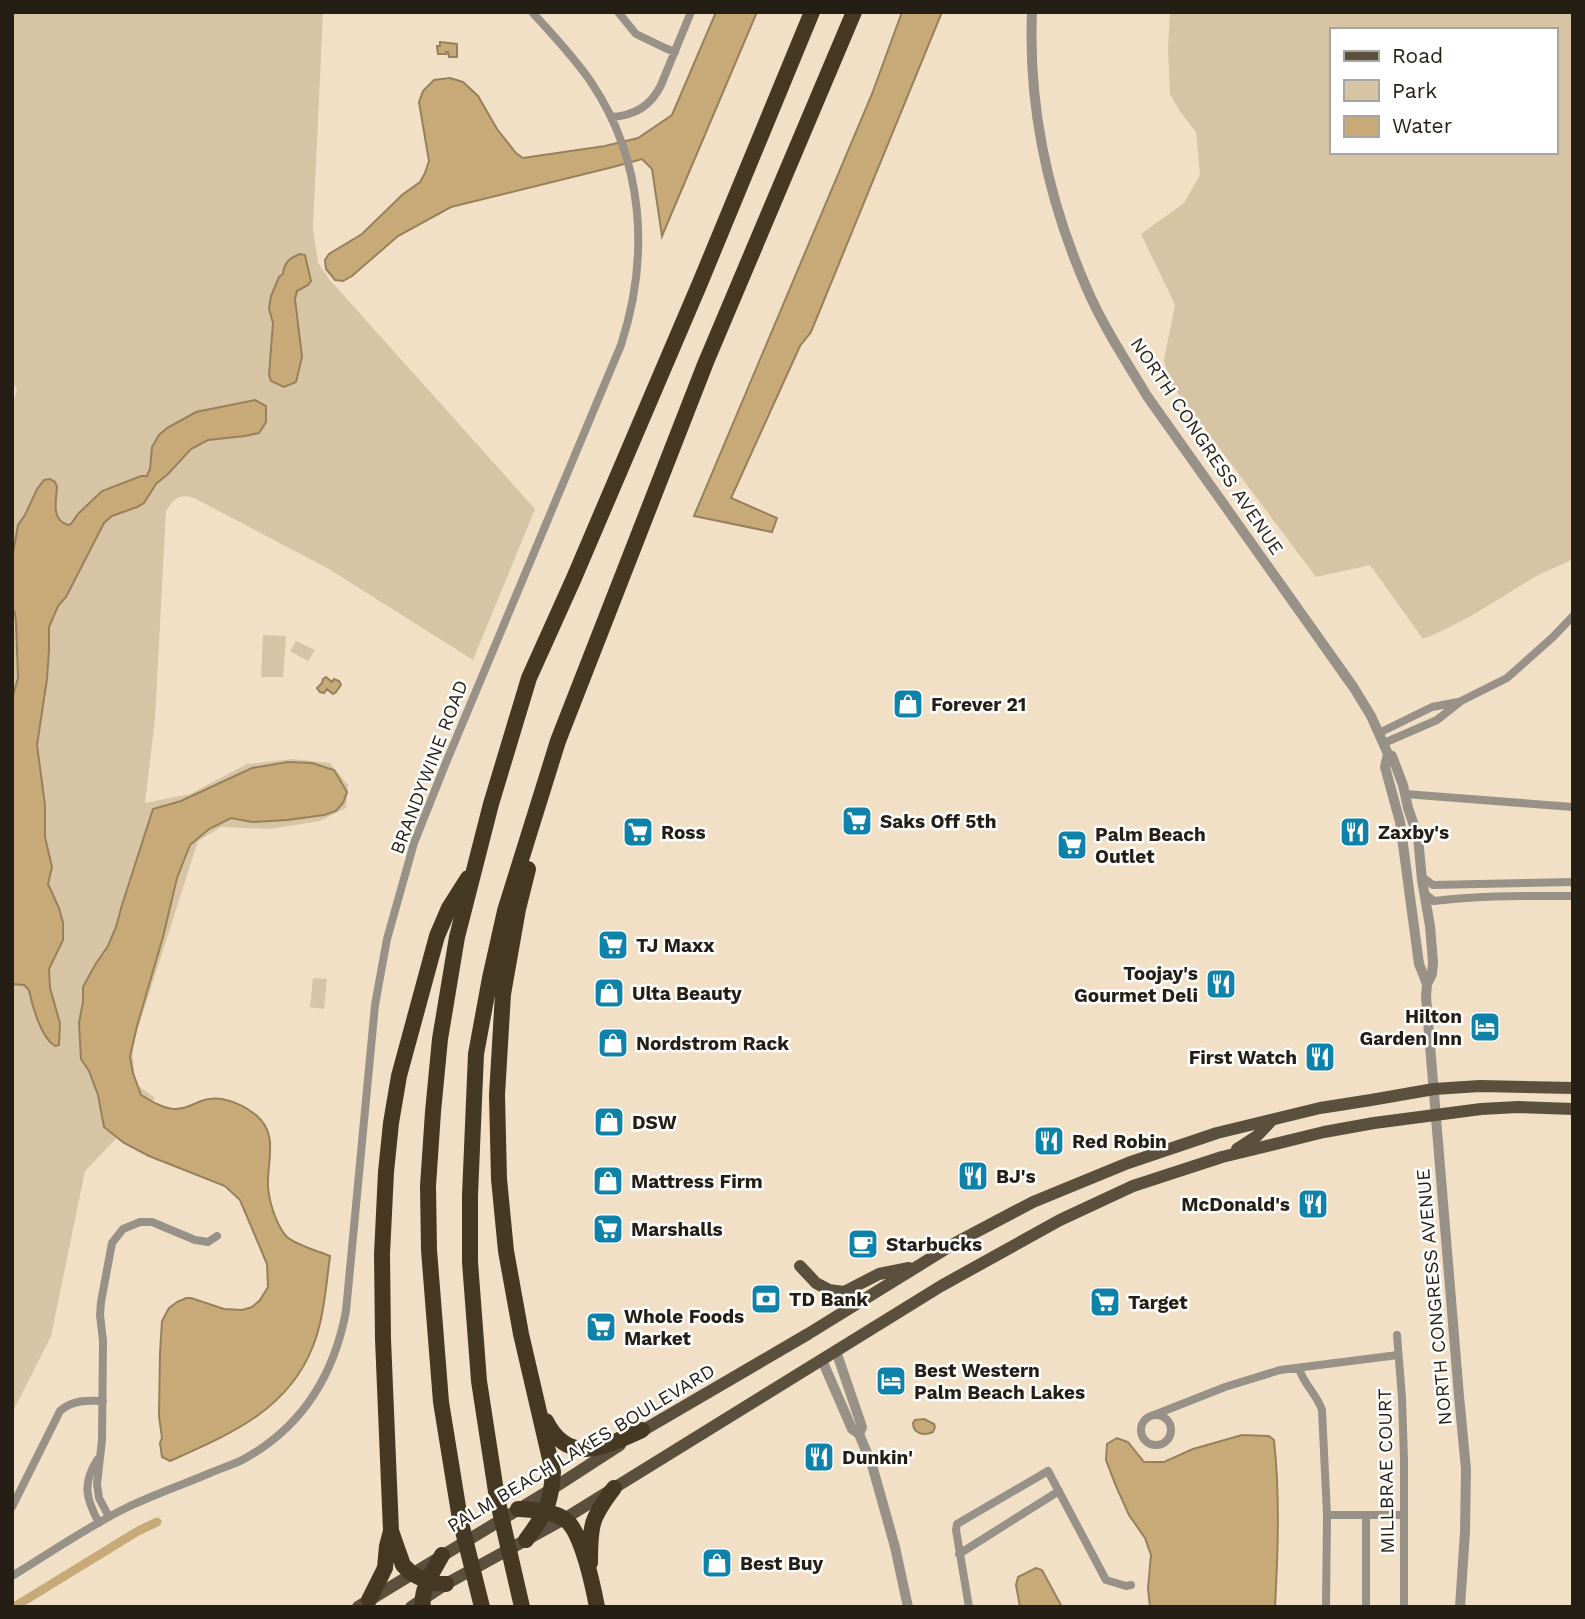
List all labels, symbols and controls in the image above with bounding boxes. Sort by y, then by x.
legend [1330,28,1557,154]
text: Road [1392,43,1443,68]
text: Park [1392,78,1437,103]
text: Water [1392,113,1453,138]
street label: NORTH CONGRESS AVENUE [1125,333,1289,559]
street label: BRANDYWINE ROAD [385,677,473,857]
shop icon: Forever 21 [891,687,925,721]
place label: Forever 21 [931,693,1026,716]
supermarket icon: Saks Off 5th [840,804,874,838]
place label: Saks Off 5th [880,810,997,833]
supermarket icon: Ross [621,815,655,849]
restaurant icon: Zaxby's [1338,815,1372,849]
place label: Ross [661,821,706,844]
place label: Zaxby's [1378,821,1449,844]
place label: Palm Beach Outlet [1095,823,1206,868]
supermarket icon: Palm Beach Outlet [1055,828,1089,862]
supermarket icon: TJ Maxx [596,928,630,962]
place label: TJ Maxx [636,934,715,957]
place label: Toojay's Gourmet Deli [1074,962,1198,1007]
restaurant icon: Toojay's Gourmet Deli [1204,967,1238,1001]
shop icon: Ulta Beauty [592,976,626,1010]
place label: Ulta Beauty [632,982,742,1005]
place label: Hilton Garden Inn [1360,1005,1462,1050]
hotel icon: Hilton Garden Inn [1468,1010,1502,1044]
shop icon: Nordstrom Rack [596,1026,630,1060]
place label: Nordstrom Rack [636,1032,789,1055]
restaurant icon: First Watch [1303,1040,1337,1074]
place label: First Watch [1189,1046,1297,1069]
shop icon: DSW [592,1105,626,1139]
place label: DSW [632,1111,677,1134]
restaurant icon: Red Robin [1032,1124,1066,1158]
place label: Red Robin [1072,1130,1167,1153]
restaurant icon: BJ's [956,1159,990,1193]
shop icon: Mattress Firm [591,1164,625,1198]
place label: BJ's [996,1165,1036,1188]
street label: NORTH CONGRESS AVENUE [1411,1168,1457,1426]
place label: Mattress Firm [631,1170,763,1193]
restaurant icon: McDonald's [1296,1187,1330,1221]
place label: McDonald's [1181,1193,1290,1216]
supermarket icon: Marshalls [591,1212,625,1246]
place label: Marshalls [631,1218,723,1241]
cafe icon: Starbucks [846,1227,880,1261]
place label: Starbucks [886,1233,982,1256]
bank icon: TD Bank [749,1282,783,1316]
supermarket icon: Target [1088,1285,1122,1319]
place label: TD Bank [789,1288,868,1311]
place label: Target [1128,1291,1188,1314]
place label: Whole Foods Market [624,1305,744,1350]
supermarket icon: Whole Foods Market [584,1310,618,1344]
street label: PALM BEACH LAKES BOULEVARD [443,1359,719,1537]
place label: Best Western Palm Beach Lakes [914,1359,1085,1404]
hotel icon: Best Western Palm Beach Lakes [874,1364,908,1398]
street label: MILLBRAE COURT [1373,1388,1399,1554]
restaurant icon: Dunkin' [802,1440,836,1474]
place label: Dunkin' [842,1446,913,1469]
shop icon: Best Buy [700,1546,734,1580]
place label: Best Buy [740,1552,824,1575]

